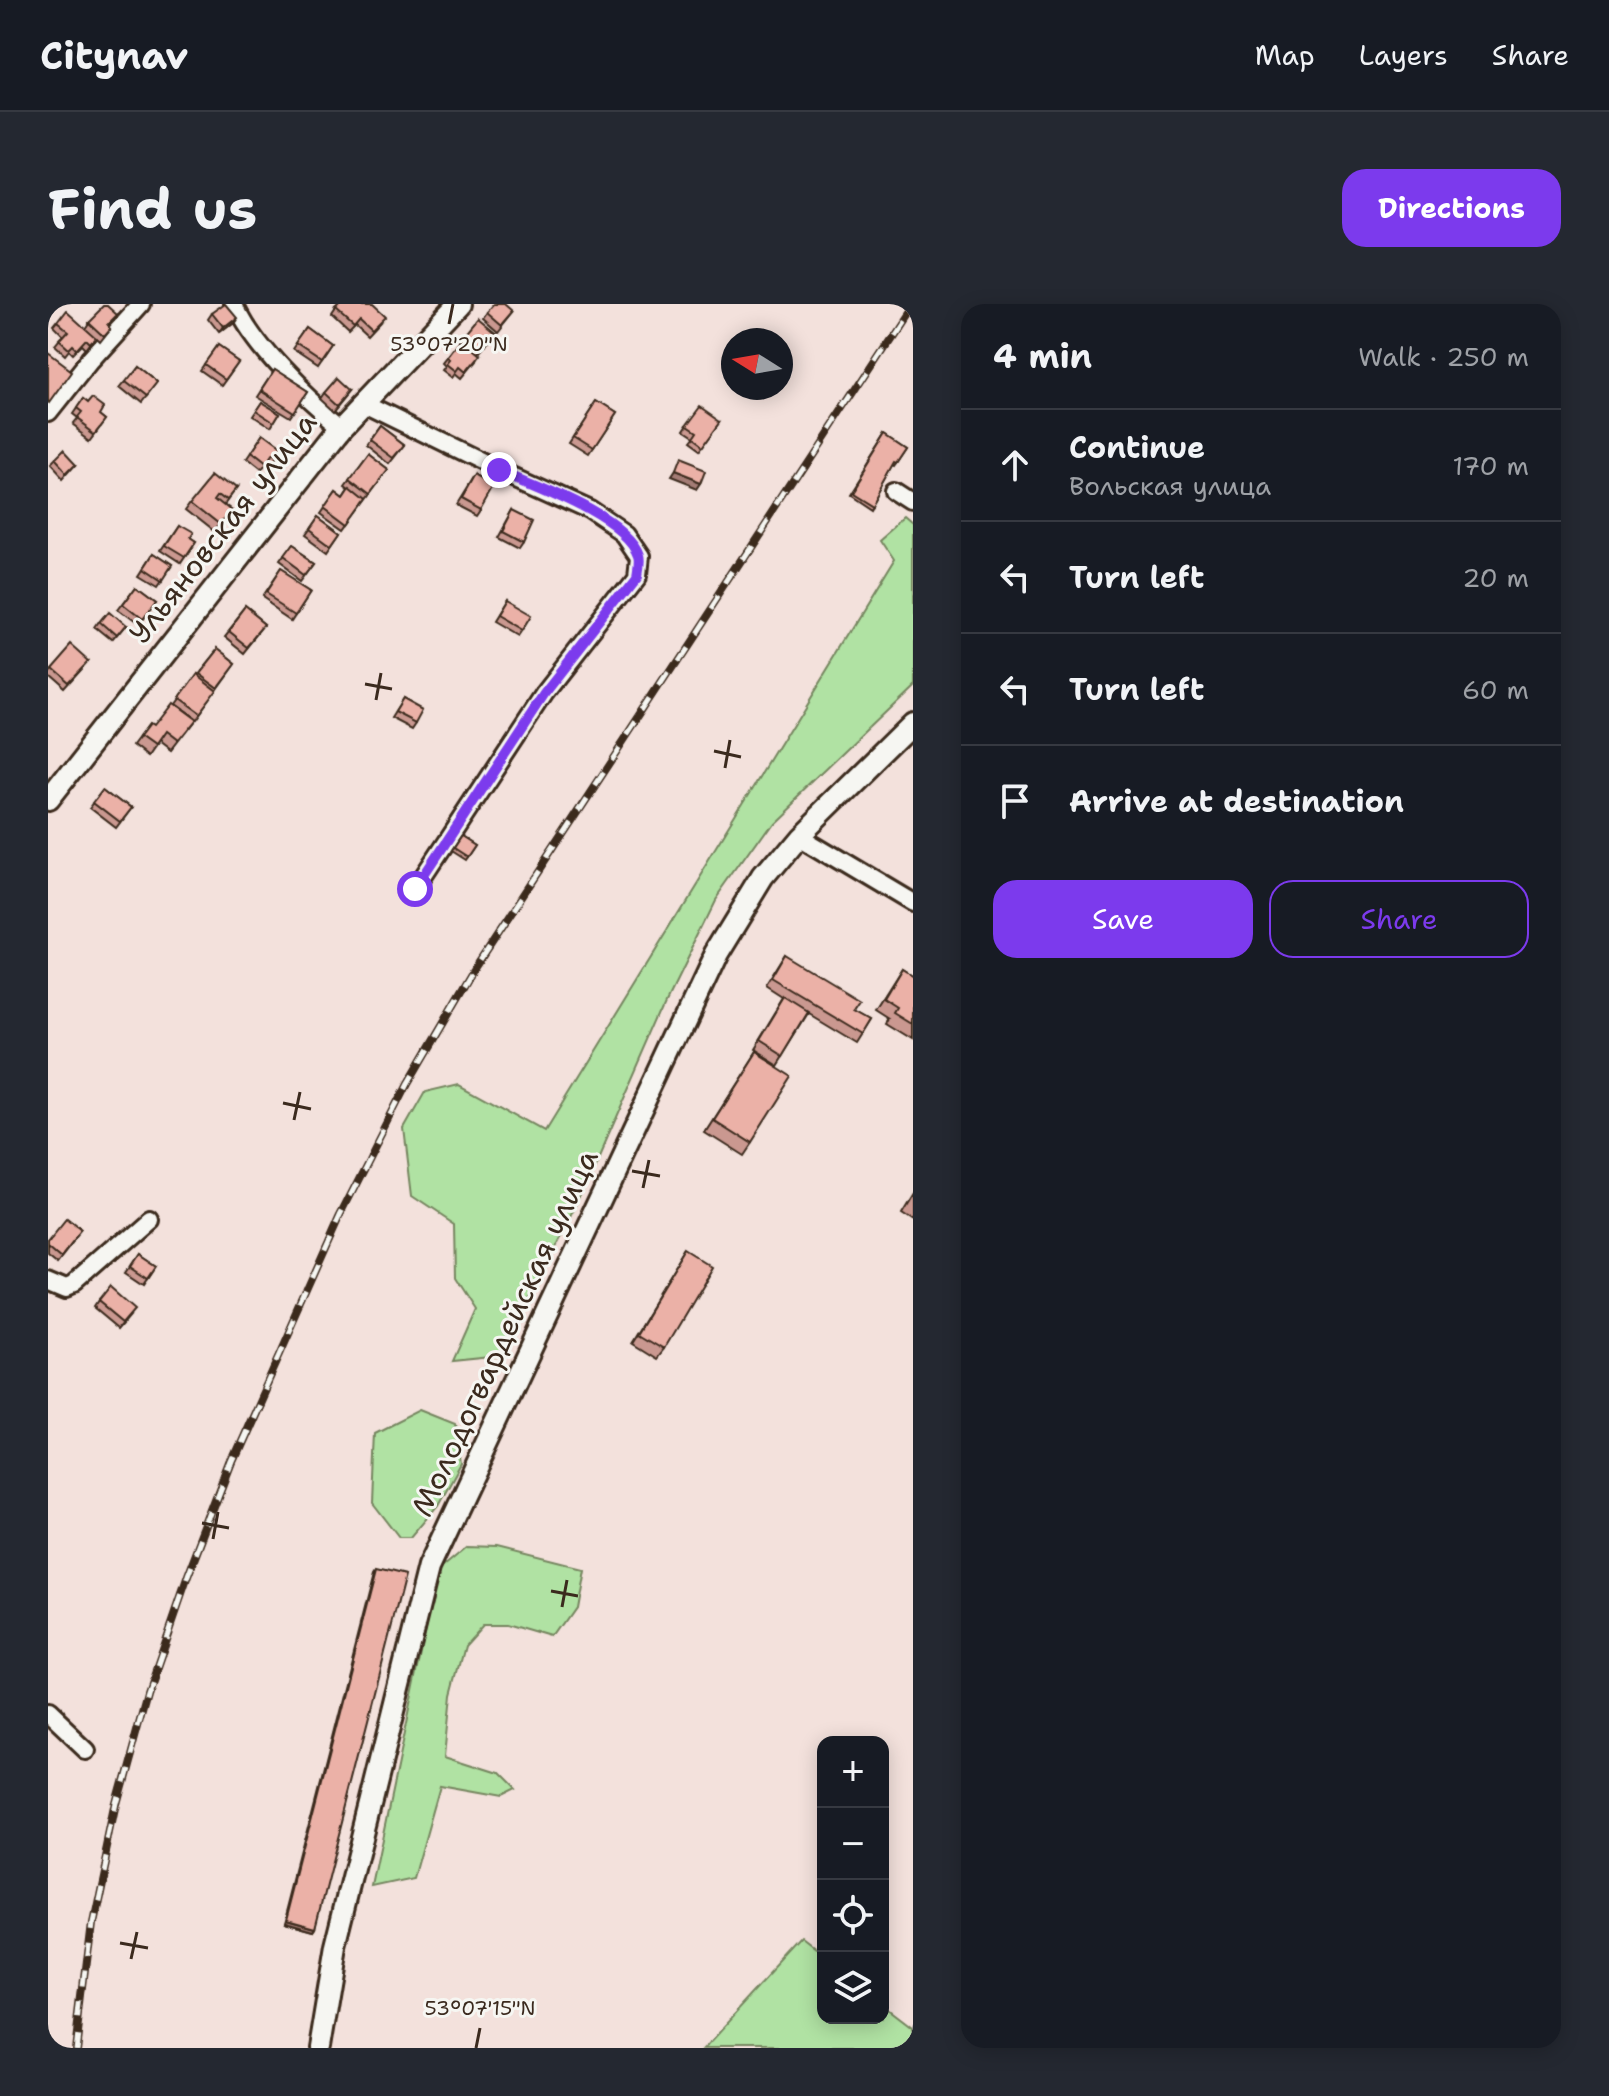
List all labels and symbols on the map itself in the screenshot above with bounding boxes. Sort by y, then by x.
north arrow [721,328,793,400]
text: 53°07'20"N [390,331,508,357]
street label: Ульяновская улица [119,403,326,652]
route end [481,452,517,488]
route start [397,871,433,907]
street label: Молодогвардейская улица [401,1142,608,1523]
text: 53°07'15"N [425,1995,535,2021]

